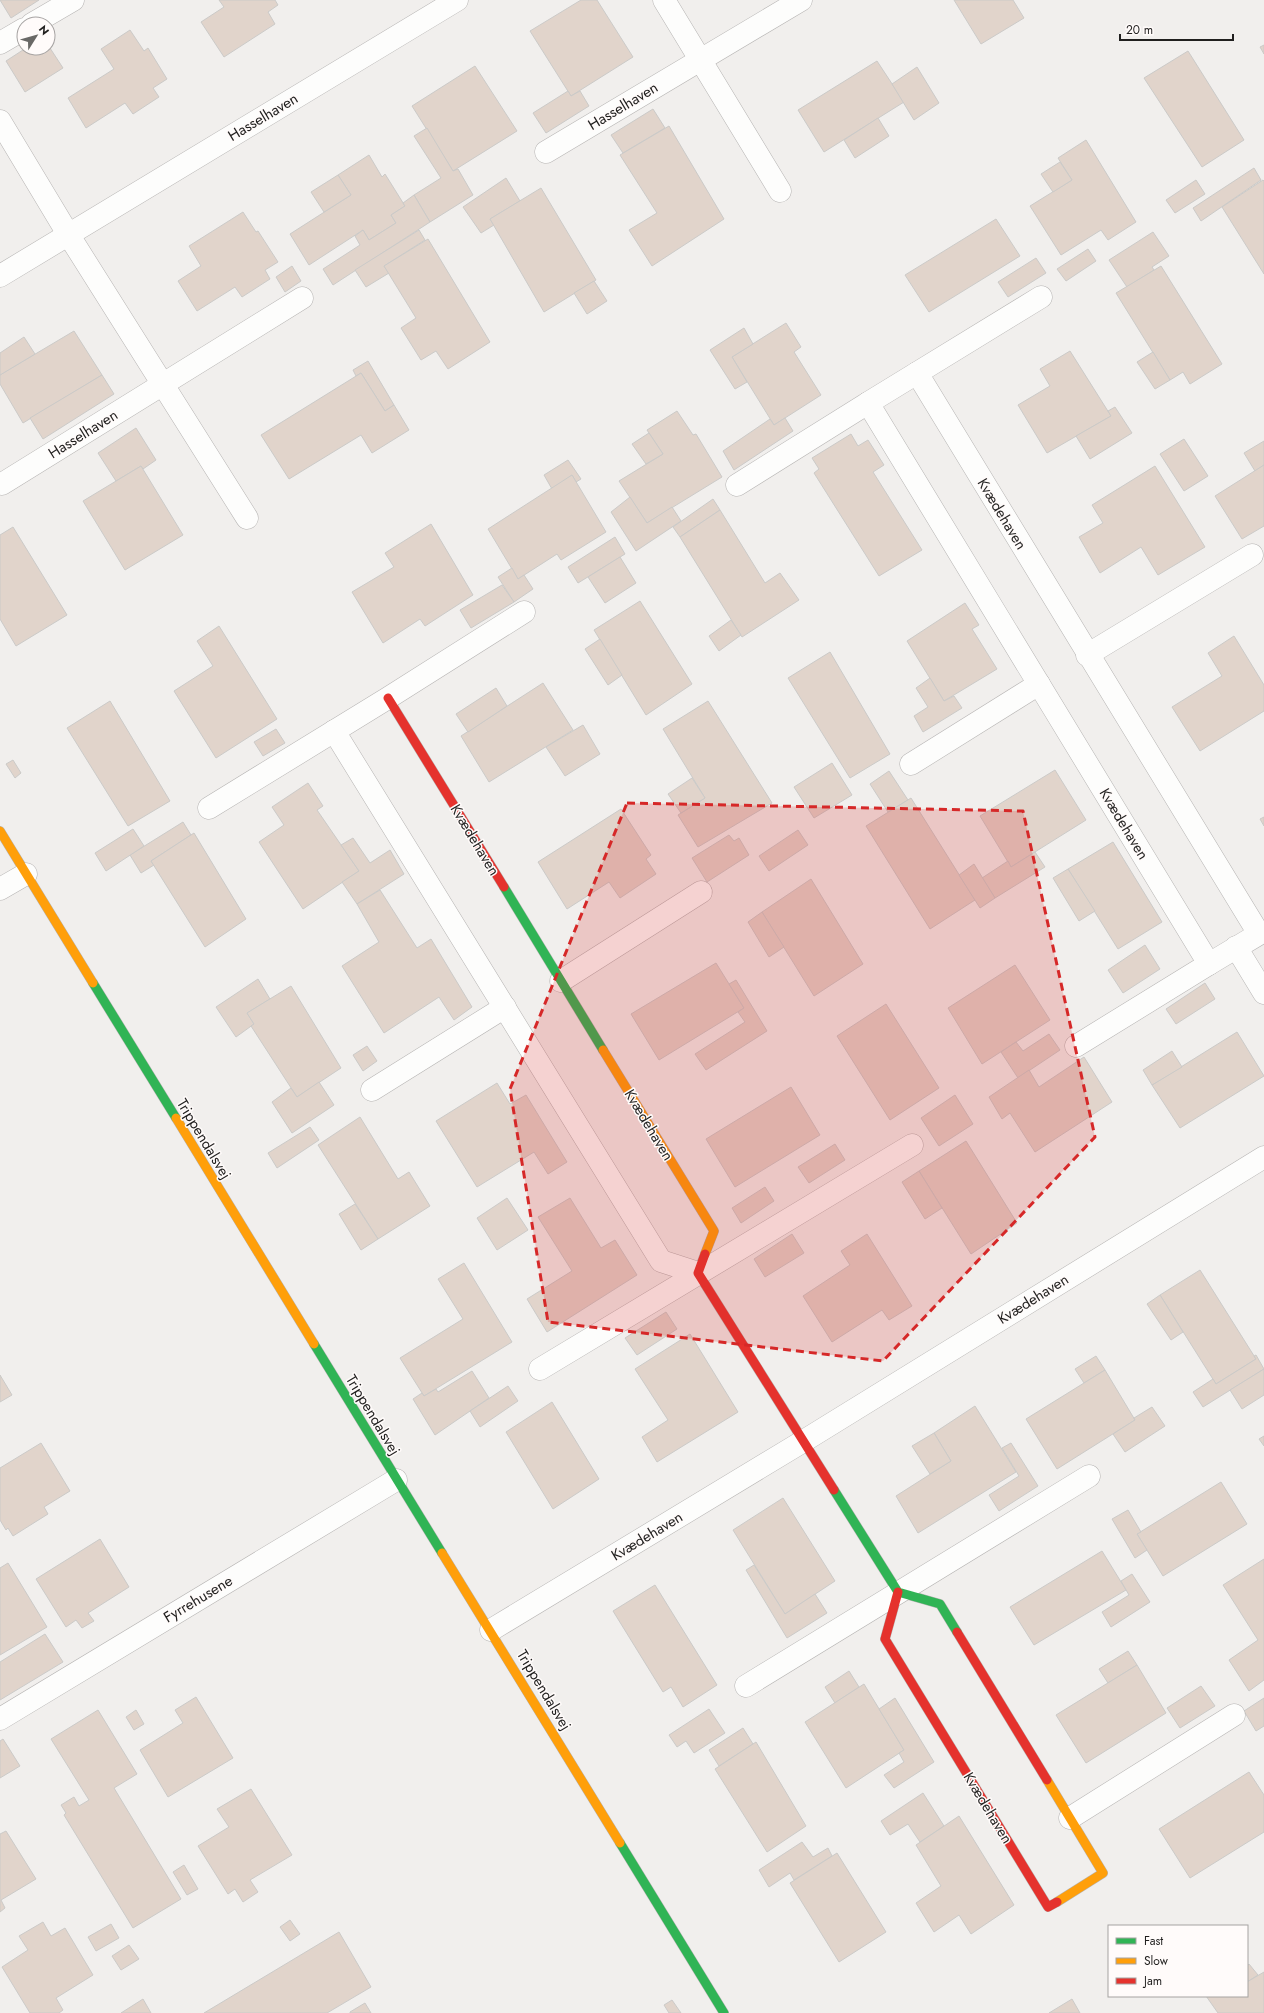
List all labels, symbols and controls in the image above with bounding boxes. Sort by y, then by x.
north arrow [16,16,56,56]
scale bar [1120,16,1233,42]
text: 20 m [1126,21,1153,39]
text: N [35,22,53,38]
street label: Hasselhaven [584,76,662,136]
street label: Hasselhaven [224,87,302,147]
street label: Hasselhaven [44,404,122,464]
street label: Kvædehaven [972,474,1032,554]
street label: Kvædehaven [1094,784,1154,864]
street label: Kvædehaven [445,800,505,880]
street label: Kvædehaven [619,1085,679,1165]
street label: Trippendalsvej [171,1095,237,1183]
street label: Kvædehaven [993,1268,1073,1330]
street label: Trippendalsvej [340,1371,406,1459]
street label: Kvædehaven [607,1506,687,1566]
street label: Fyrrehusene [159,1570,237,1628]
street label: Trippendalsvej [511,1646,577,1734]
street label: Kvædehaven [958,1768,1018,1848]
legend [1108,1925,1248,1997]
text: Fast [1144,1932,1163,1950]
text: Slow [1144,1952,1169,1970]
text: Jam [1142,1972,1162,1990]

